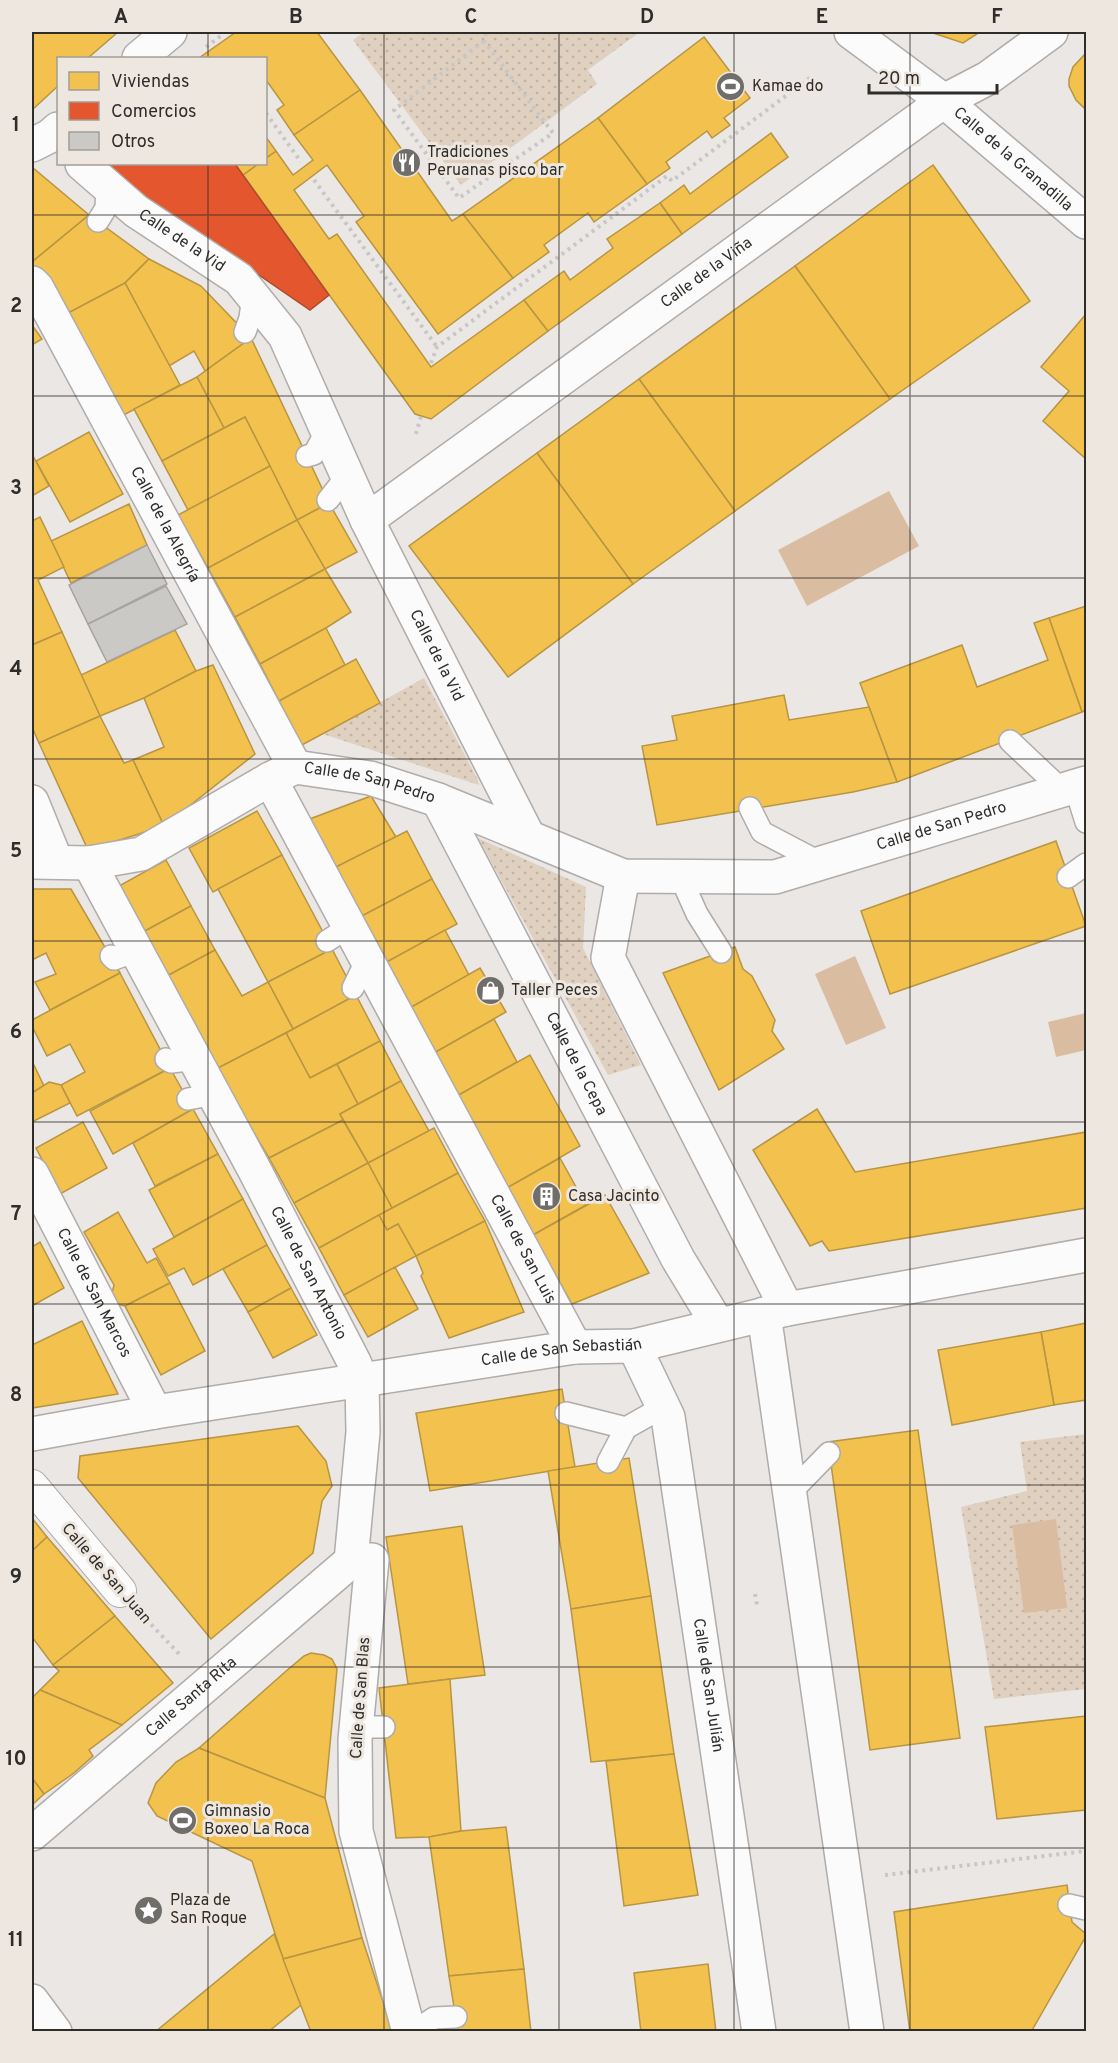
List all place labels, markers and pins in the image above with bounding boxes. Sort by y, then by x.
sports icon: Kamae do [715,71,747,103]
place label: Kamae do [752,77,824,97]
place label: Tradiciones Peruanas pisco bar [427,143,564,181]
restaurant icon: Tradiciones Peruanas pisco bar [390,146,422,178]
shop icon: Taller Peces [474,975,506,1007]
place label: Taller Peces [511,981,598,1001]
building icon: Casa Jacinto [531,1181,563,1213]
place label: Casa Jacinto [568,1187,659,1207]
place label: Gimnasio Boxeo La Roca [204,1802,309,1840]
sports icon: Gimnasio Boxeo La Roca [167,1805,199,1837]
place label: Plaza de San Roque [170,1891,247,1929]
place icon: Plaza de San Roque [133,1894,165,1926]

